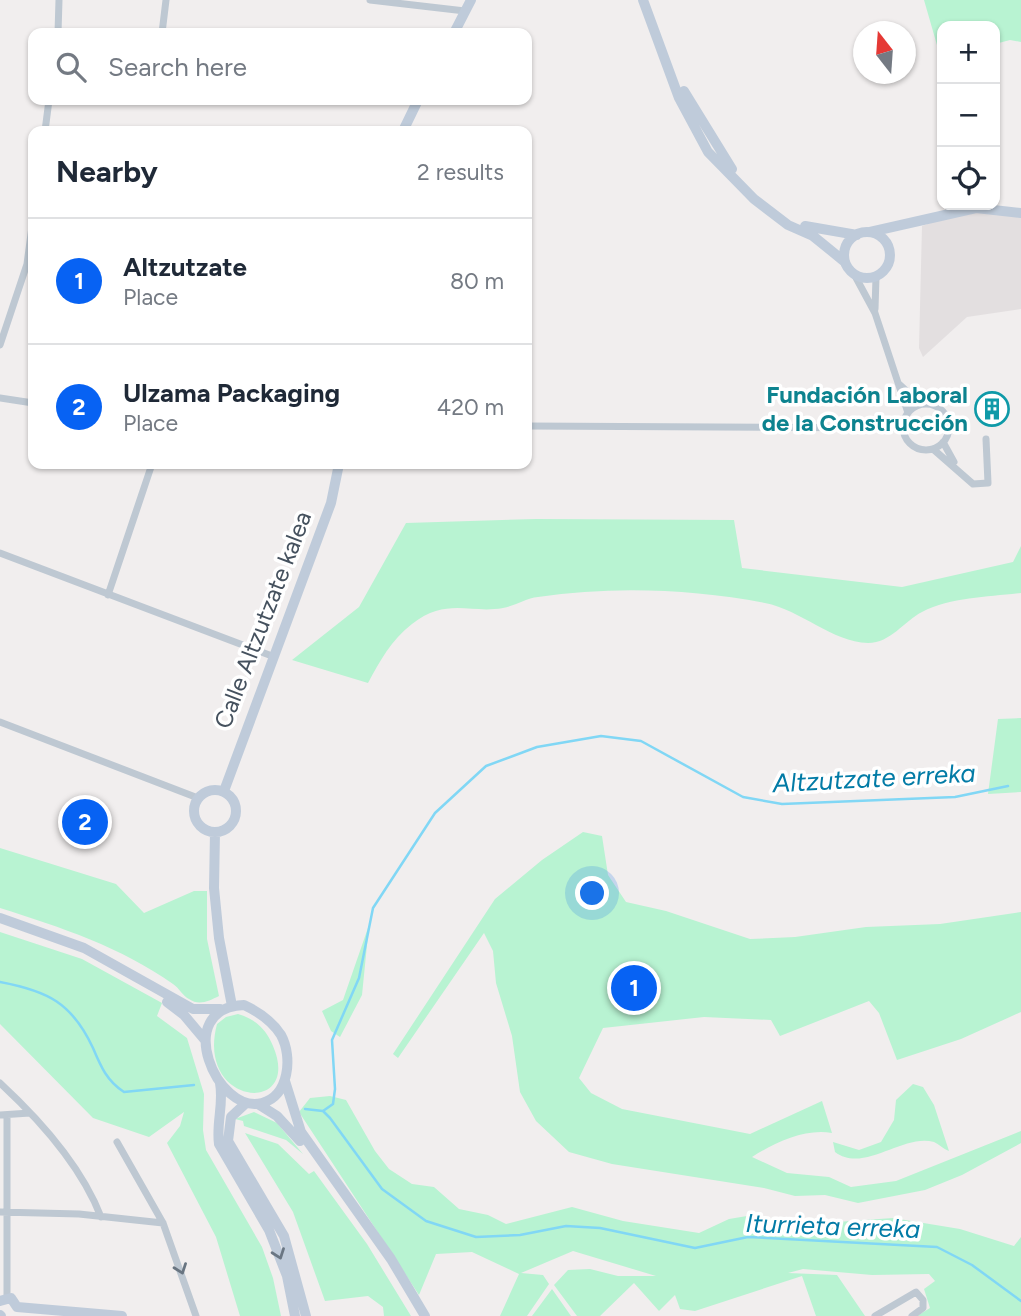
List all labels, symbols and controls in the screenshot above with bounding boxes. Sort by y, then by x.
north arrow [853,21,916,84]
map controls [937,21,1000,210]
button: + [937,21,1000,84]
search box [28,28,532,105]
icon: search [52,48,90,86]
text: Search here [108,51,247,83]
button: − [937,84,1000,147]
button: locate [937,147,1000,210]
text: Nearby [56,153,158,190]
text: 2 results [417,158,504,186]
text: Altzutzate [123,251,247,283]
text: 1 [74,267,84,295]
text: 80 m [450,267,504,295]
text: Place [123,283,178,311]
text: Ulzama Packaging [123,377,340,409]
place label: Fundación Laboral de la Construcción [762,380,968,437]
building icon: Fundación Laboral de la Construcción [973,390,1011,428]
text: 2 [72,393,86,421]
text: 420 m [437,393,504,421]
text: Place [123,409,178,437]
street label: Calle Altzutzate kalea [208,507,317,733]
water label: Altzutzate erreka [771,757,976,799]
pin: 2 [62,796,108,848]
your location [575,876,609,910]
pin: 1 [611,962,657,1014]
water label: Iturrieta erreka [745,1207,921,1245]
one-way arrow [271,1248,285,1260]
one-way arrow [173,1263,187,1275]

